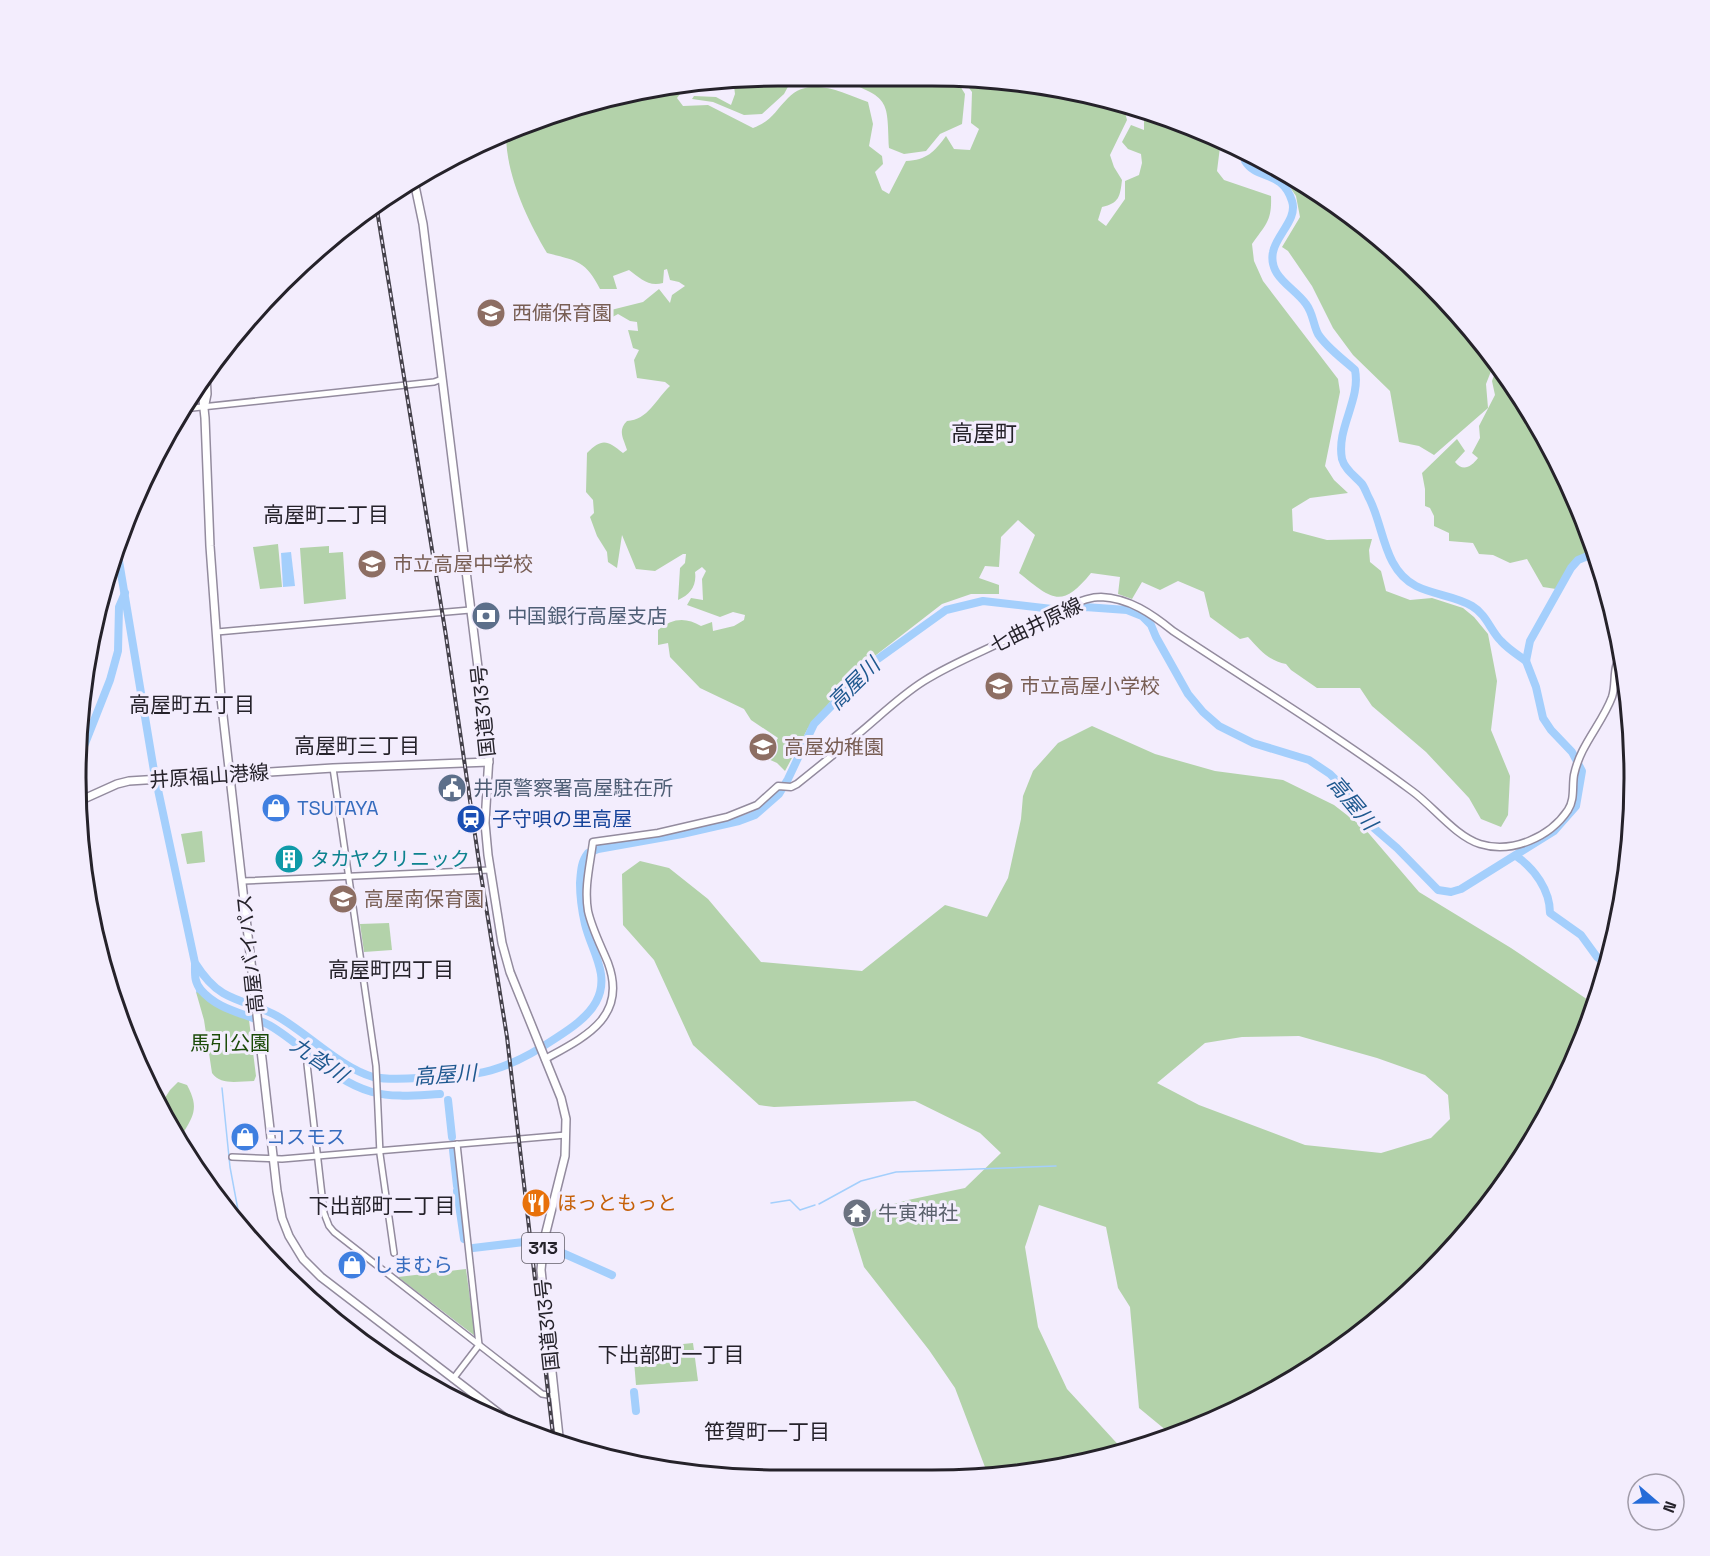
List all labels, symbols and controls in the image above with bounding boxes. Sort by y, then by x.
school or university icon: 西備保育園 [475,297,507,329]
place label: 西備保育園 [512,300,612,326]
district label: 高屋町 [951,419,1017,447]
district label: 高屋町二丁目 [263,501,389,528]
school or university icon: 市立高屋中学校 [356,548,388,580]
place label: 市立高屋中学校 [393,551,533,577]
street label: 七曲井原線 [985,591,1087,659]
bank icon: 中国銀行高屋支店 [470,600,502,632]
place label: 中国銀行高屋支店 [507,603,667,629]
water label: 高屋川 [822,650,887,715]
street label: 国道313号 [465,664,501,758]
school or university icon: 市立高屋小学校 [983,670,1015,702]
place label: 市立高屋小学校 [1020,673,1160,699]
district label: 高屋町五丁目 [129,691,255,718]
school or university icon: 高屋幼稚園 [747,731,779,763]
district label: 高屋町三丁目 [294,732,420,759]
place label: 高屋幼稚園 [784,734,884,760]
street label: 井原福山港線 [148,759,270,793]
water label: 高屋川 [1322,770,1384,837]
public building icon: 井原警察署高屋駐在所 [436,772,468,804]
place label: 井原警察署高屋駐在所 [473,775,673,801]
shop icon: TSUTAYA [260,792,292,824]
place label: TSUTAYA [297,795,379,821]
station icon: 子守唄の里高屋 [455,803,487,835]
place label: 子守唄の里高屋 [492,806,632,832]
building icon: タカヤクリニック [273,843,305,875]
place label: タカヤクリニック [310,846,470,872]
school or university icon: 高屋南保育園 [327,883,359,915]
place label: 高屋南保育園 [364,886,484,912]
street label: 高屋バイパス [231,893,269,1015]
district label: 高屋町四丁目 [328,956,454,983]
park label: 馬引公園 [190,1030,270,1056]
water label: 九沓川 [286,1031,355,1090]
water label: 高屋川 [413,1059,479,1090]
shop icon: コスモス [229,1121,261,1153]
place label: コスモス [266,1124,346,1150]
restaurant icon: ほっともっと [520,1187,552,1219]
place label: ほっともっと [557,1190,677,1216]
district label: 下出部町二丁目 [309,1192,456,1219]
temple icon: 牛寅神社 [841,1197,873,1229]
place label: 牛寅神社 [878,1200,958,1226]
road number: 313 [522,1233,564,1263]
shop icon: しまむら [336,1249,368,1281]
place label: しまむら [373,1252,453,1278]
street label: 国道313号 [529,1278,565,1372]
district label: 下出部町一丁目 [598,1341,745,1368]
district label: 笹賀町一丁目 [704,1418,830,1445]
north arrow [1626,1472,1686,1532]
text: N [1658,1498,1681,1516]

